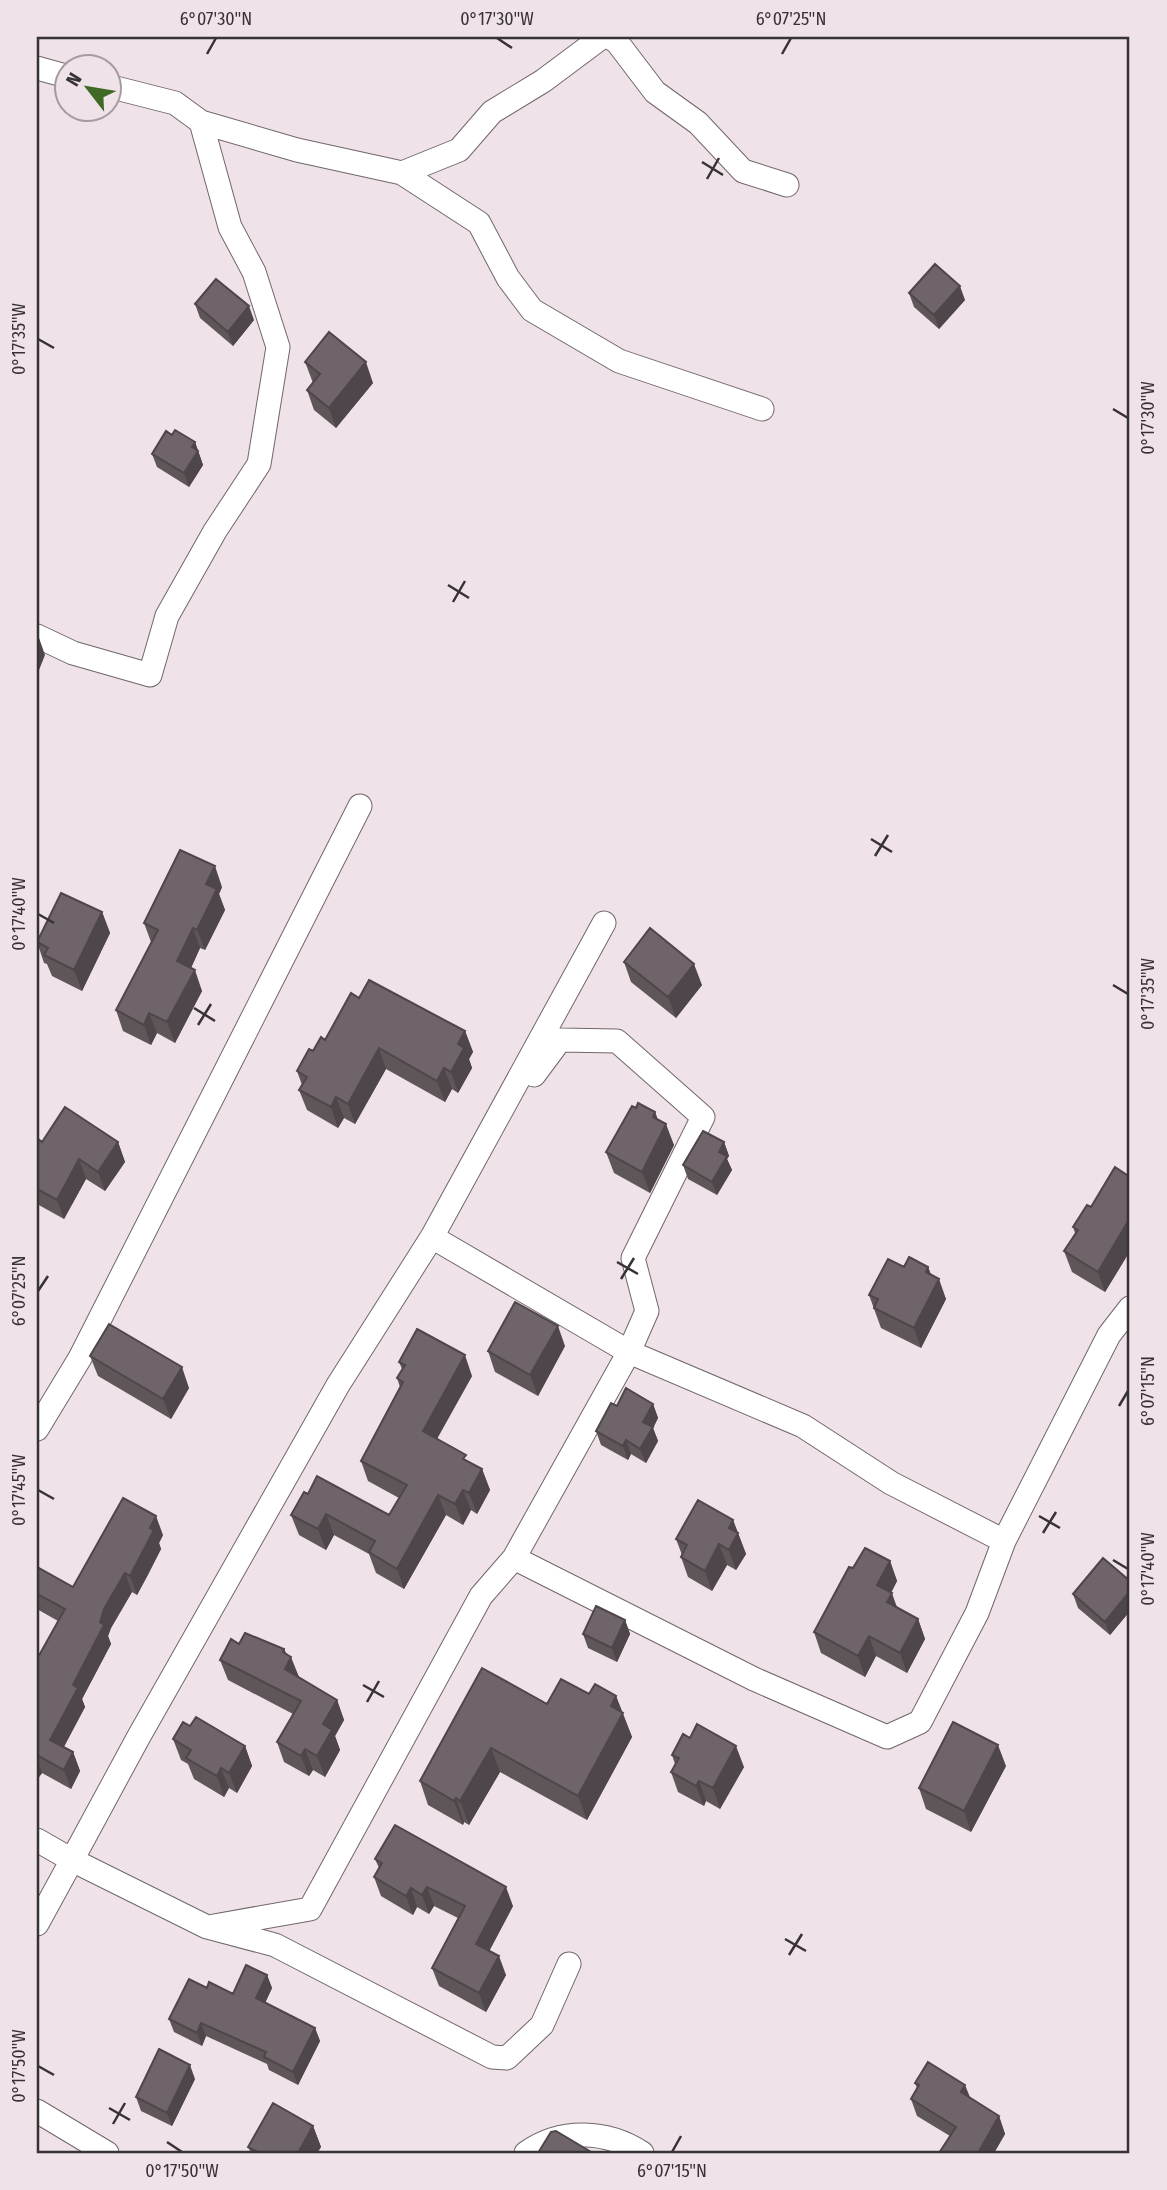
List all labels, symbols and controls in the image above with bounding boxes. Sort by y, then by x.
text: 6°07'30"N [180,8,252,30]
text: 0°17'30"W [460,8,534,30]
text: 6°07'25"N [756,8,826,30]
north arrow [52,52,122,122]
text: N [61,69,87,90]
text: 0°17'35"W [8,302,30,375]
text: 0°17'30"W [1137,381,1159,455]
text: 0°17'40"W [8,877,30,951]
text: 0°17'35"W [1137,957,1159,1030]
text: 6°07'25"N [8,1256,30,1326]
text: 6°07'15"N [1137,1356,1159,1426]
text: 0°17'45"W [8,1454,30,1526]
text: 0°17'40"W [1137,1532,1159,1606]
text: 0°17'50"W [8,2029,30,2103]
text: 0°17'50"W [145,2160,219,2182]
text: 6°07'15"N [637,2160,707,2182]

